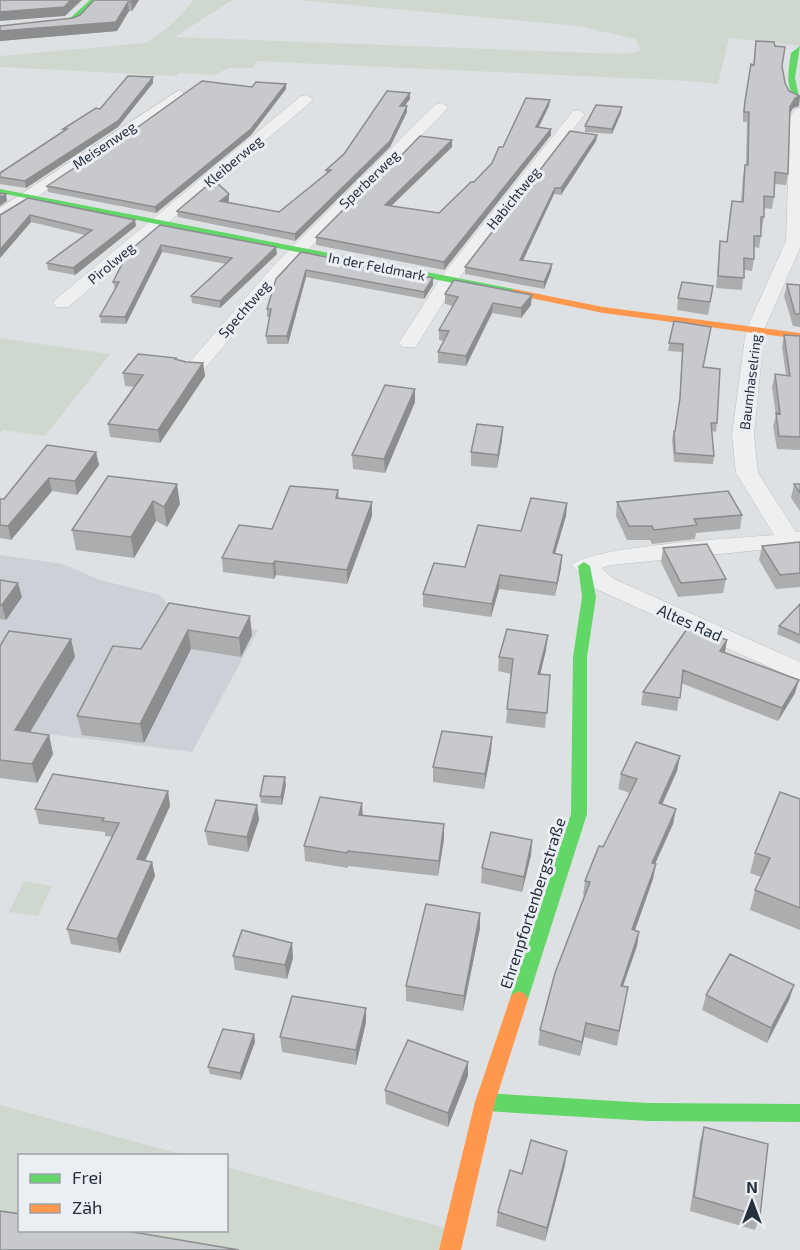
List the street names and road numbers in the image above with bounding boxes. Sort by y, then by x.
street label: Meisenweg [69,117,139,172]
street label: Kleiberweg [200,131,266,190]
street label: Sperberweg [335,146,403,212]
street label: Habichtweg [483,163,544,233]
street label: Pirolweg [84,238,138,287]
street label: In der Feldmark [327,248,427,284]
street label: Spechtweg [214,277,274,341]
street label: Baumhaselring [736,333,764,431]
street label: Altes Rad [655,599,725,645]
street label: Ehrenpfortenbergstraße [495,815,569,991]

